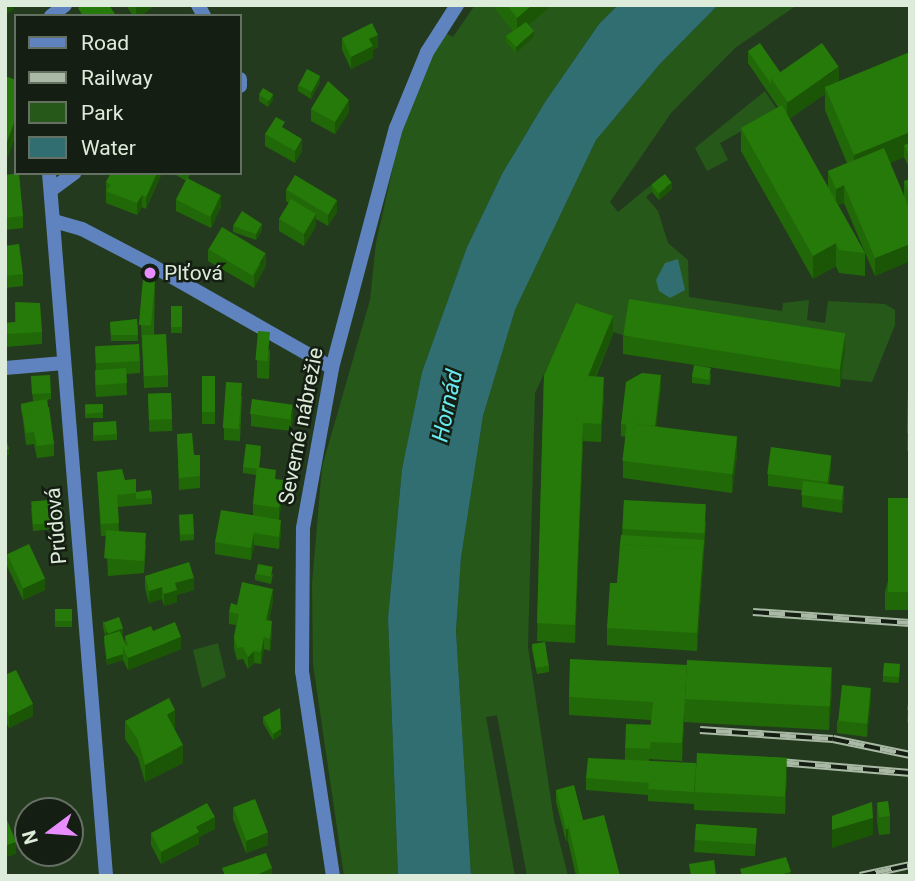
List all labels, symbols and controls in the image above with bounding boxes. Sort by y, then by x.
legend [14,14,242,175]
text: Road [81,31,129,55]
text: Railway [81,66,153,90]
text: Park [81,101,123,125]
text: Water [81,136,136,160]
place label: Plťová [164,260,223,286]
marker: Plťová [142,265,158,281]
street label: Severné nábrežie [273,345,329,507]
water label: Hornád [427,367,469,445]
street label: Prúdová [40,487,72,565]
north arrow [14,797,84,867]
text: N [17,828,43,847]

